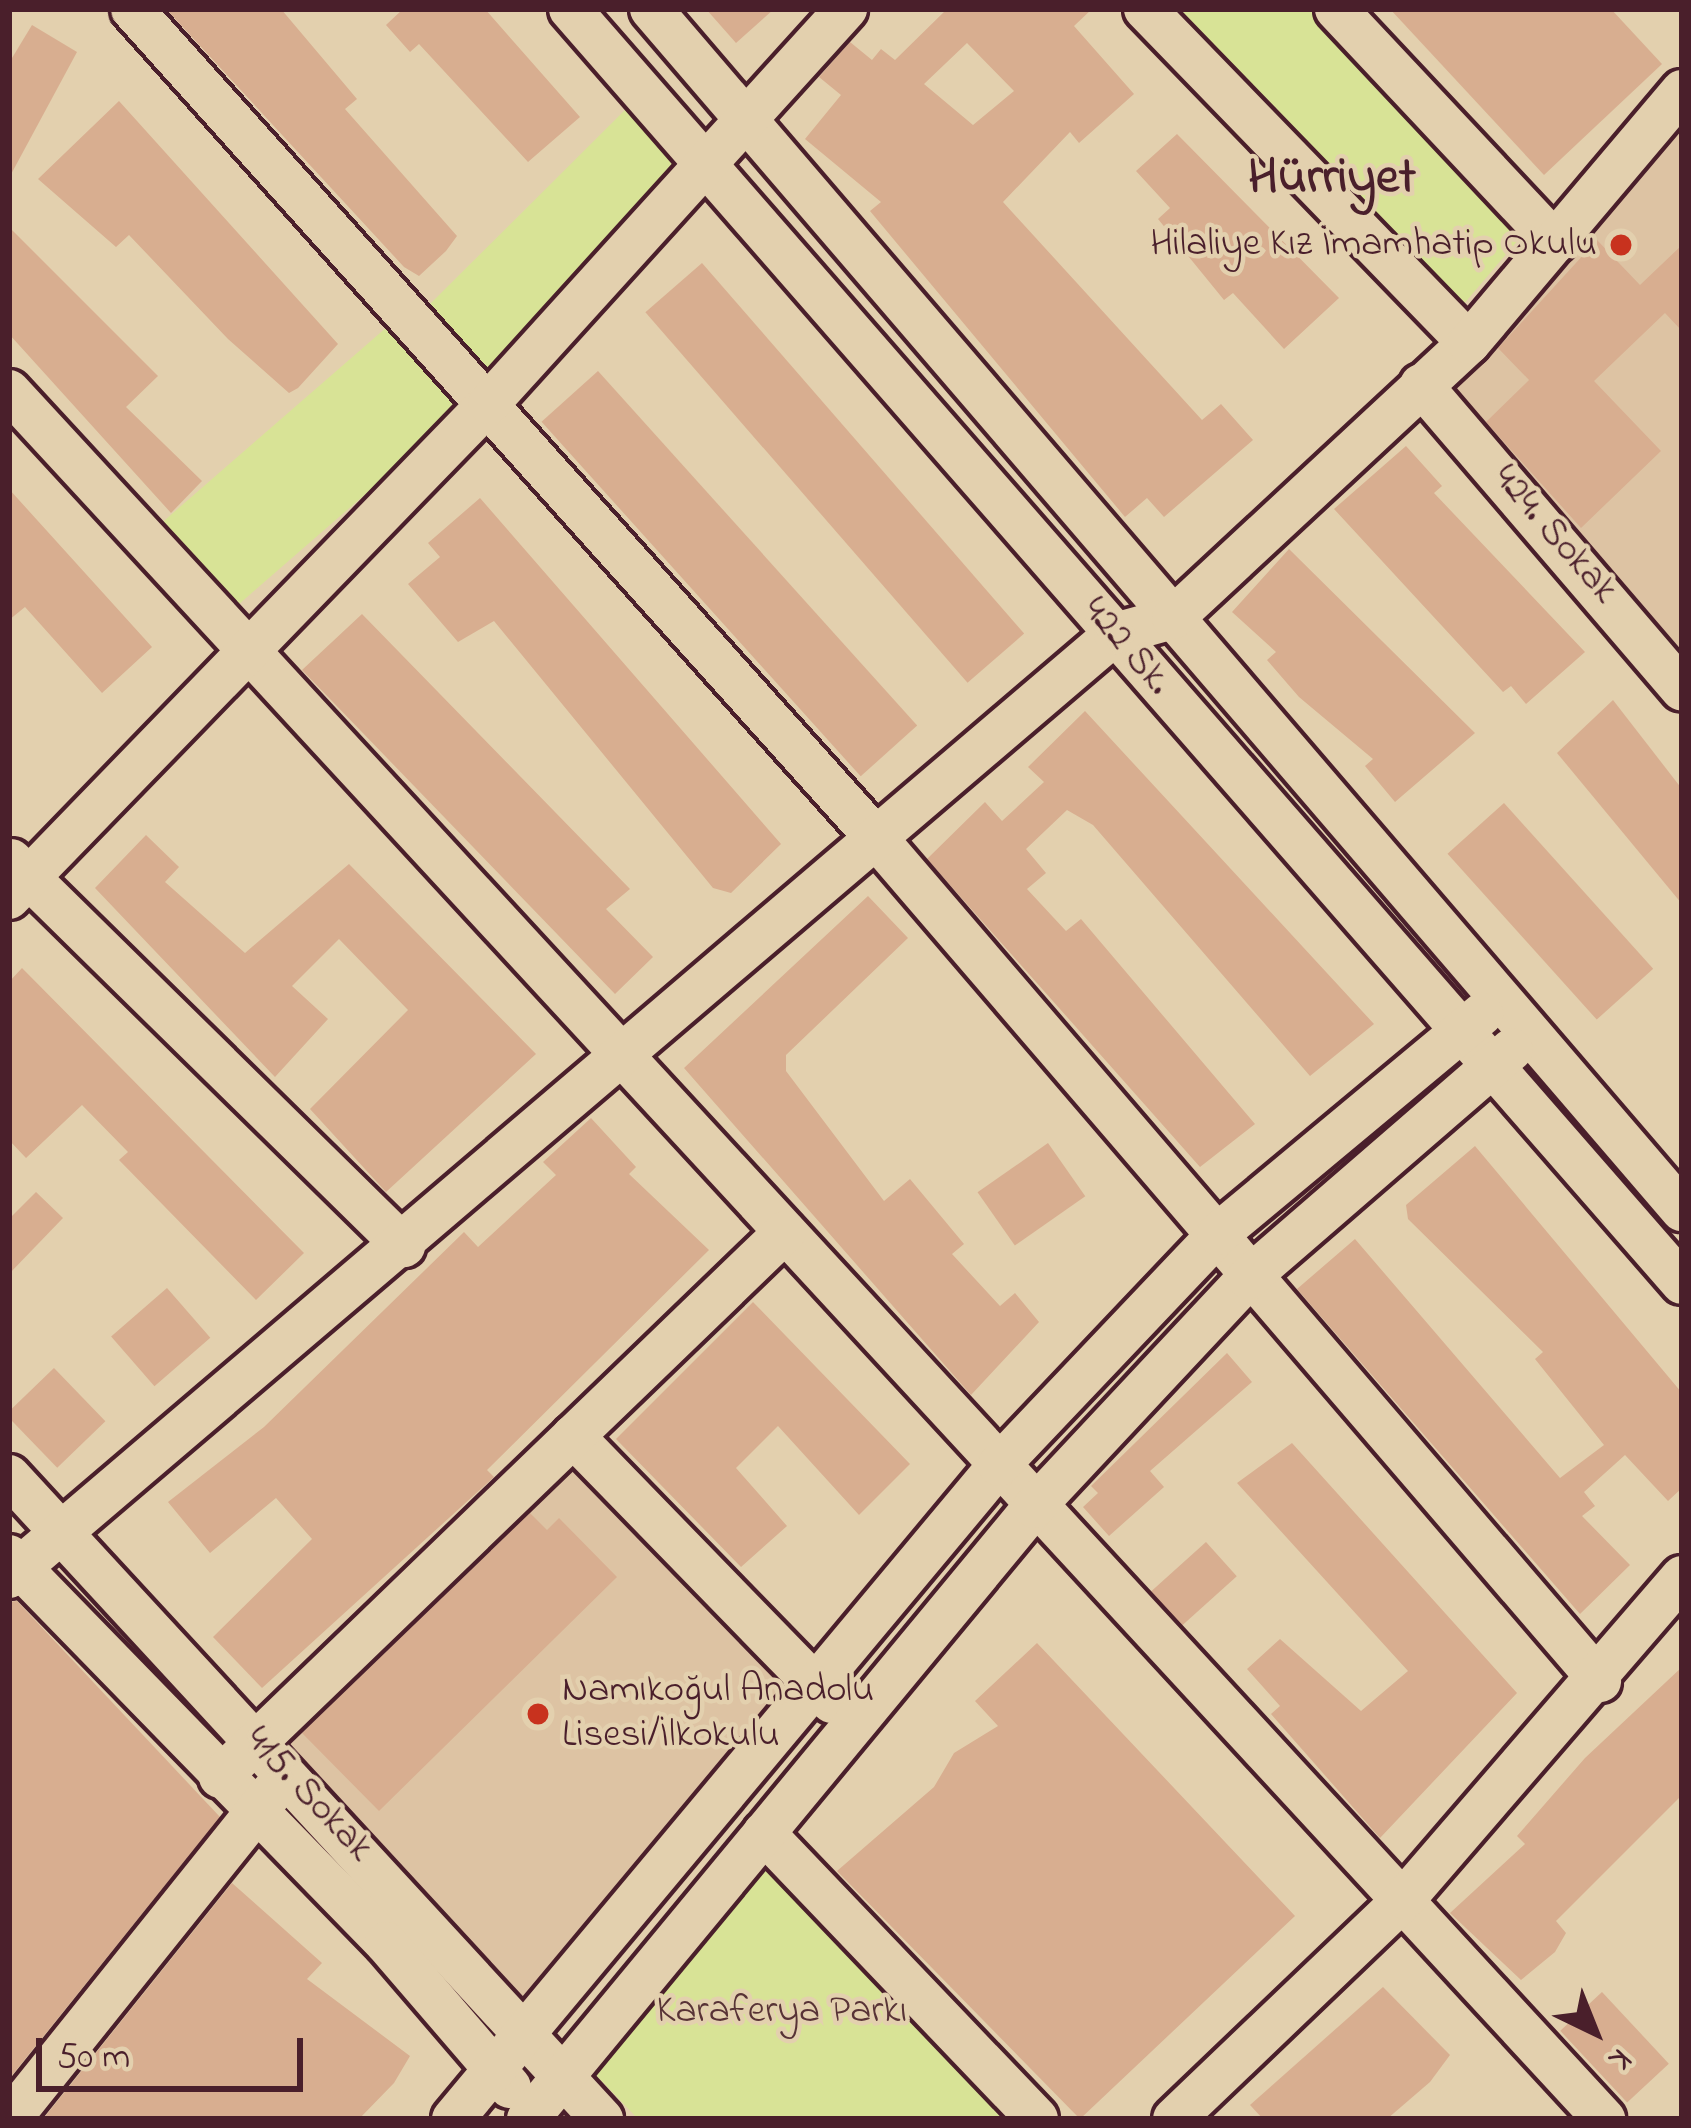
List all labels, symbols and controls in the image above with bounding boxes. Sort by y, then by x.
district label: Hürriyet [1248,148,1416,210]
place label: Hilaliye Kız İmamhatip Okulu [1150,222,1597,268]
marker: Hilaliye Kız İmamhatip Okulu [1608,232,1634,258]
street label: 424. Sokak [1481,456,1627,614]
street label: 422 Sk. [1071,588,1181,706]
place label: Namıkoğul Anadolu Lisesi/İlkokulu [562,1669,874,1760]
marker: Namıkoğul Anadolu Lisesi/İlkokulu [525,1701,551,1727]
street label: 415. Sokak [234,1718,382,1872]
north arrow [1535,1972,1655,2092]
park label: Karaferya Parkı [657,1989,907,2035]
scale bar [42,2014,309,2088]
text: 50 m [57,2032,130,2085]
text: K [1597,2035,1642,2081]

